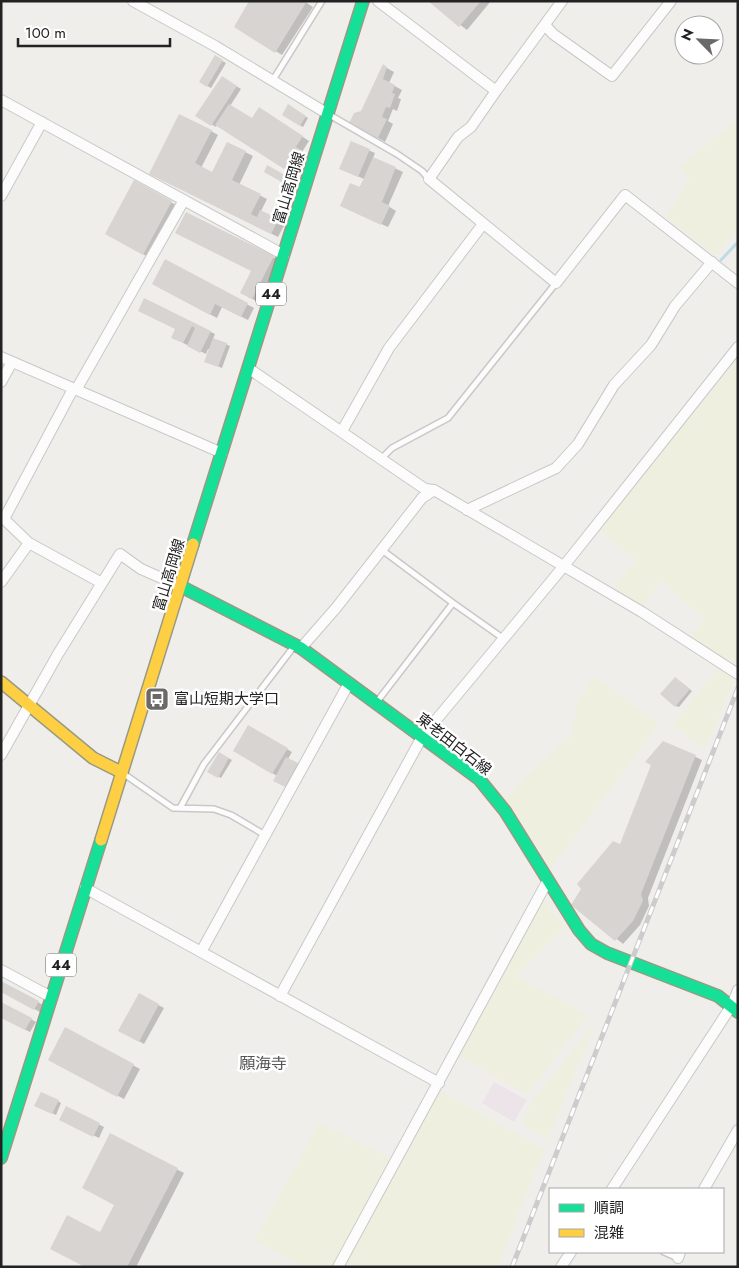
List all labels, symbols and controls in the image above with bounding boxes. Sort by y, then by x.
scale bar [18,15,170,47]
north arrow [674,15,724,65]
text: 100 m [25,22,66,44]
text: N [676,26,699,44]
street label: 富山高岡線 [268,149,310,227]
road number: 44 [256,282,286,306]
street label: 富山高岡線 [148,536,190,614]
bus stop icon: 富山短期大学口 [144,686,170,712]
place label: 富山短期大学口 [174,688,279,710]
street label: 東老田白石線 [412,708,496,780]
road number: 44 [46,954,76,976]
district label: 願海寺 [239,1052,287,1075]
legend [549,1188,724,1253]
text: 順調 [594,1197,624,1219]
text: 混雑 [594,1222,624,1244]

